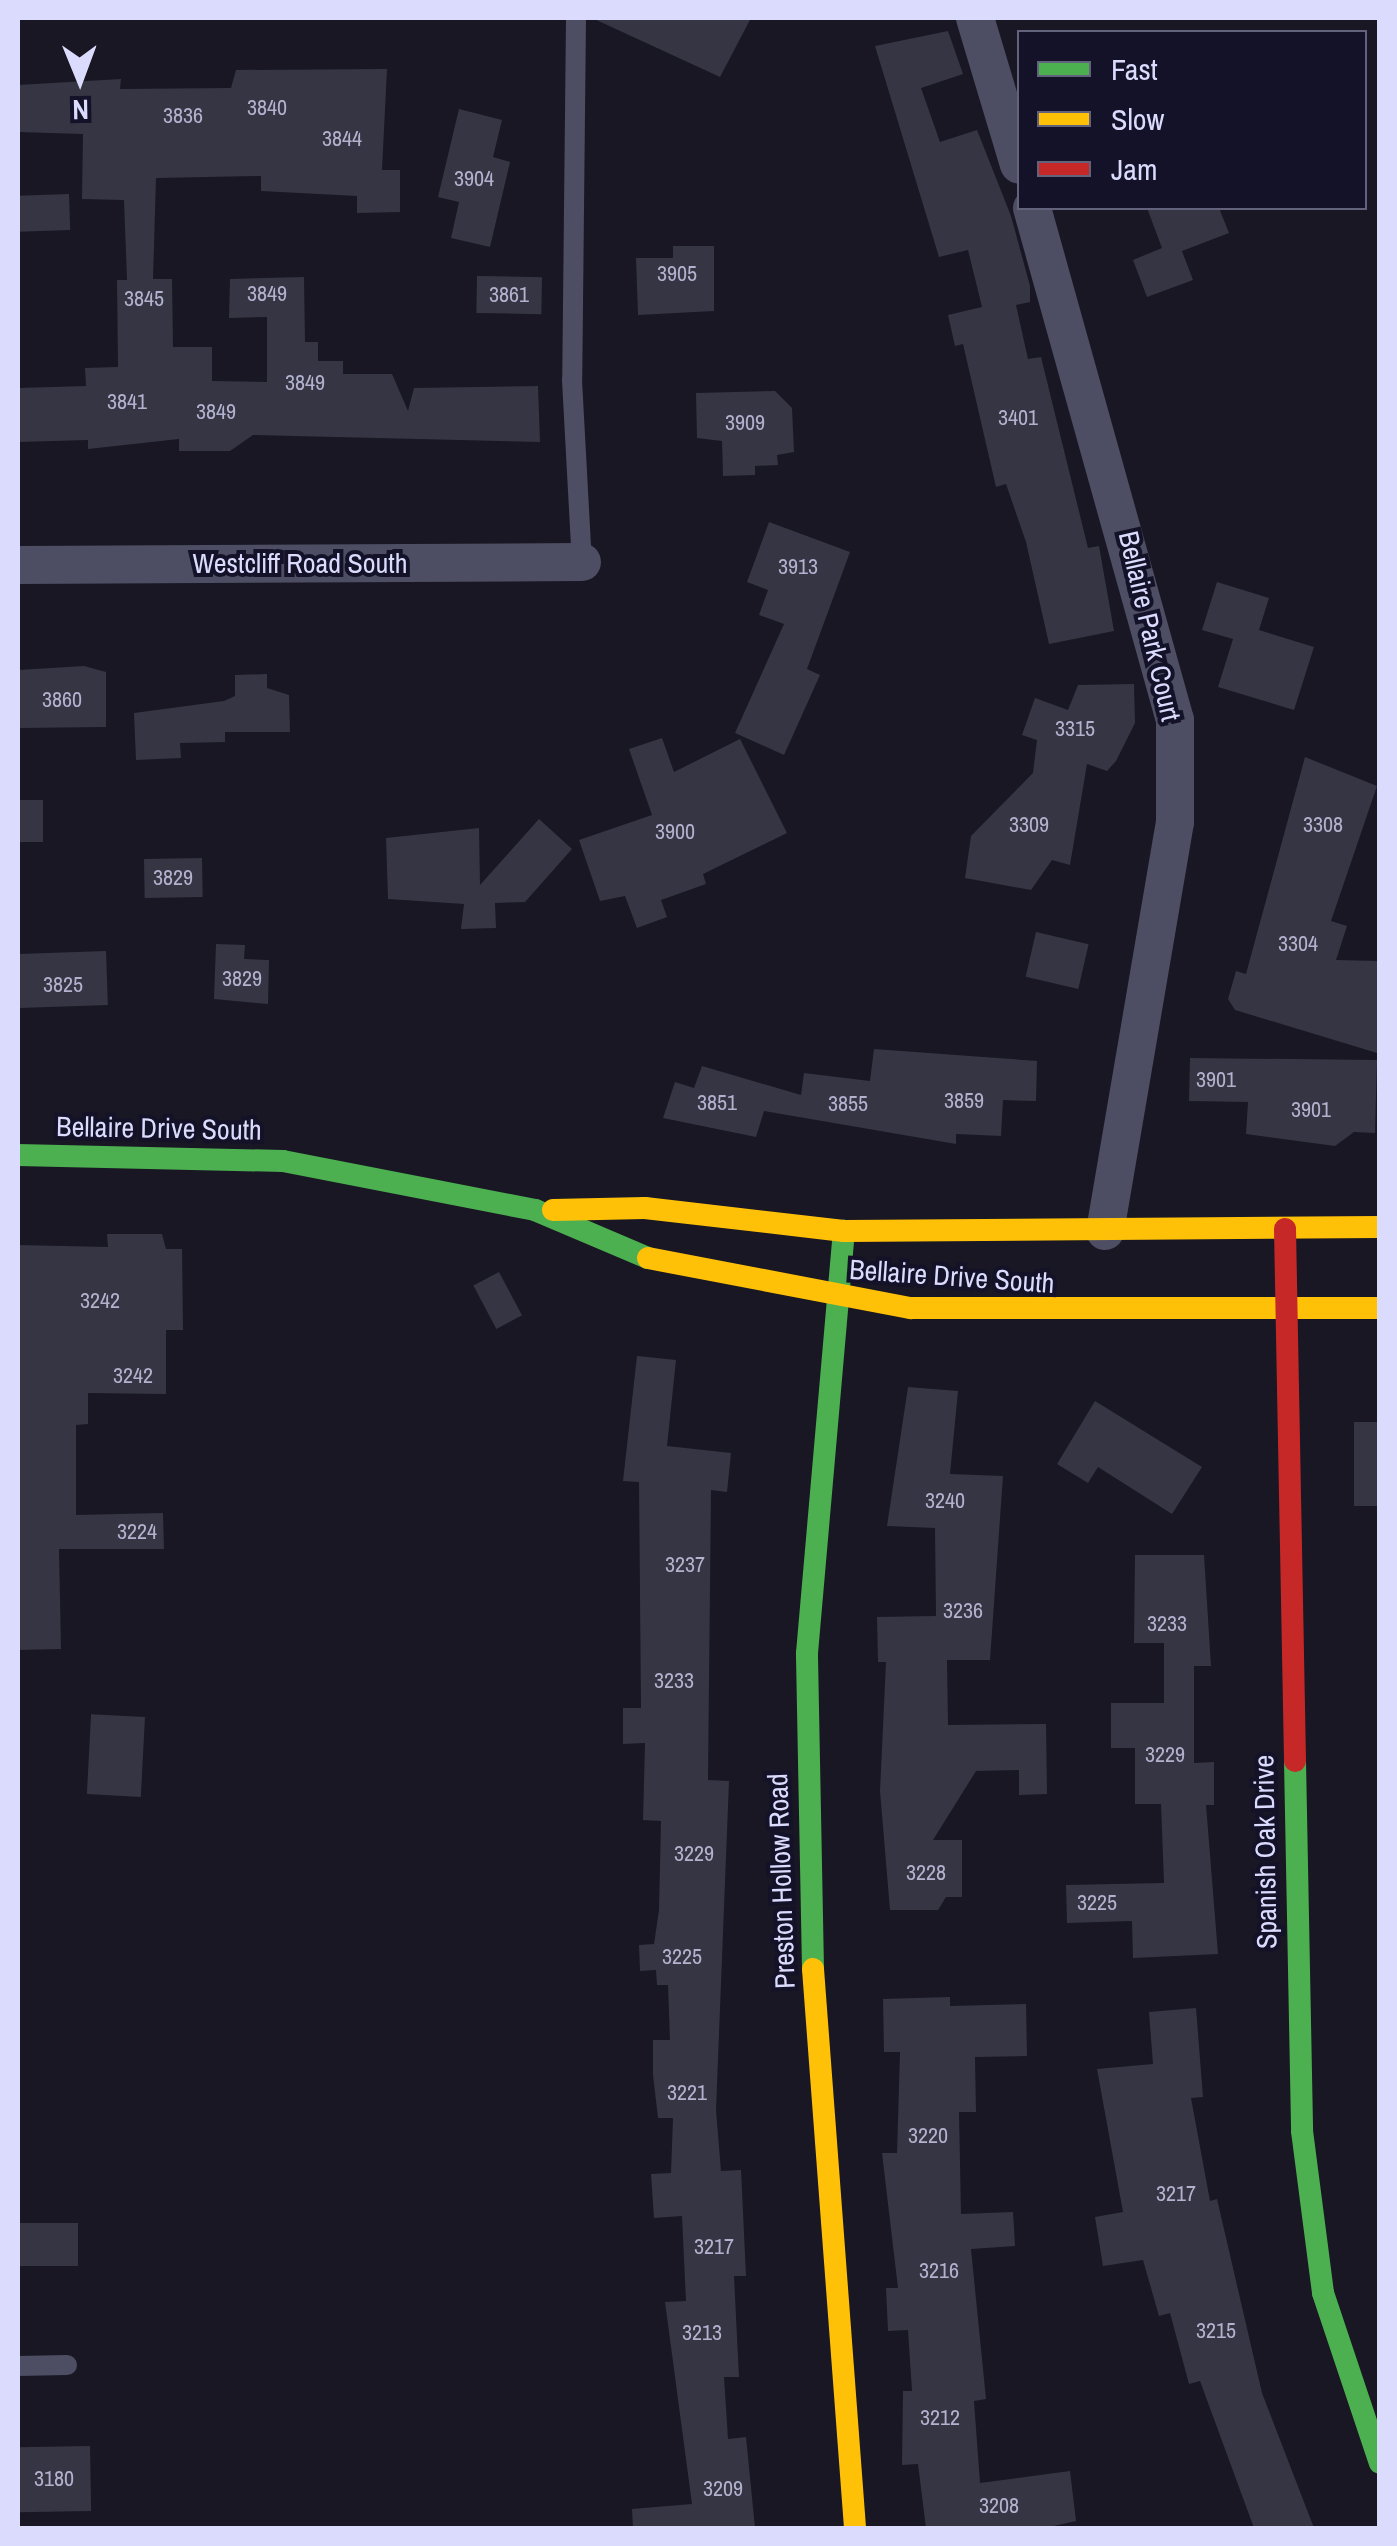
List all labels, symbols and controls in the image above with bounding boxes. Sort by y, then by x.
north arrow [30,30,130,130]
legend [1017,30,1367,210]
text: Fast [1111,49,1158,89]
text: N [72,91,89,129]
house number: 3840 [247,95,287,121]
text: Slow [1111,99,1164,139]
house number: 3836 [163,103,203,129]
house number: 3844 [322,126,362,152]
text: Jam [1111,149,1157,189]
house number: 3904 [454,166,494,192]
house number: 3905 [657,261,697,287]
house number: 3849 [247,281,287,307]
house number: 3861 [489,282,529,308]
house number: 3845 [124,286,164,312]
house number: 3849 [285,370,325,396]
house number: 3841 [107,389,147,415]
house number: 3849 [196,399,236,425]
house number: 3401 [998,405,1038,431]
house number: 3909 [725,410,765,436]
street label: Bellaire Park Court [1112,528,1188,724]
street label: Westcliff Road South [193,546,407,580]
house number: 3913 [778,554,818,580]
house number: 3860 [42,687,82,713]
house number: 3315 [1055,716,1095,742]
house number: 3309 [1009,812,1049,838]
house number: 3308 [1303,812,1343,838]
house number: 3900 [655,819,695,845]
house number: 3829 [153,865,193,891]
house number: 3304 [1278,931,1318,957]
house number: 3829 [222,966,262,992]
house number: 3825 [43,972,83,998]
house number: 3901 [1196,1067,1236,1093]
house number: 3859 [944,1088,984,1114]
house number: 3851 [697,1090,737,1116]
house number: 3855 [828,1091,868,1117]
house number: 3901 [1291,1097,1331,1123]
street label: Bellaire Drive South [56,1109,262,1147]
street label: Bellaire Drive South [848,1252,1056,1300]
house number: 3242 [80,1288,120,1314]
house number: 3242 [113,1363,153,1389]
house number: 3240 [925,1488,965,1514]
house number: 3224 [117,1519,157,1545]
house number: 3237 [665,1552,705,1578]
house number: 3236 [943,1598,983,1624]
house number: 3233 [1147,1611,1187,1637]
house number: 3233 [654,1668,694,1694]
house number: 3229 [1145,1742,1185,1768]
street label: Spanish Oak Drive [1247,1755,1283,1949]
street label: Preston Hollow Road [760,1773,802,1989]
house number: 3229 [674,1841,714,1867]
house number: 3228 [906,1860,946,1886]
house number: 3225 [1077,1890,1117,1916]
house number: 3225 [662,1944,702,1970]
house number: 3221 [667,2080,707,2106]
house number: 3220 [908,2123,948,2149]
house number: 3217 [1156,2181,1196,2207]
house number: 3217 [694,2234,734,2260]
house number: 3216 [919,2258,959,2284]
house number: 3215 [1196,2318,1236,2344]
house number: 3213 [682,2320,722,2346]
house number: 3212 [920,2405,960,2431]
house number: 3180 [34,2466,74,2492]
house number: 3209 [703,2476,743,2502]
house number: 3208 [979,2493,1019,2519]

